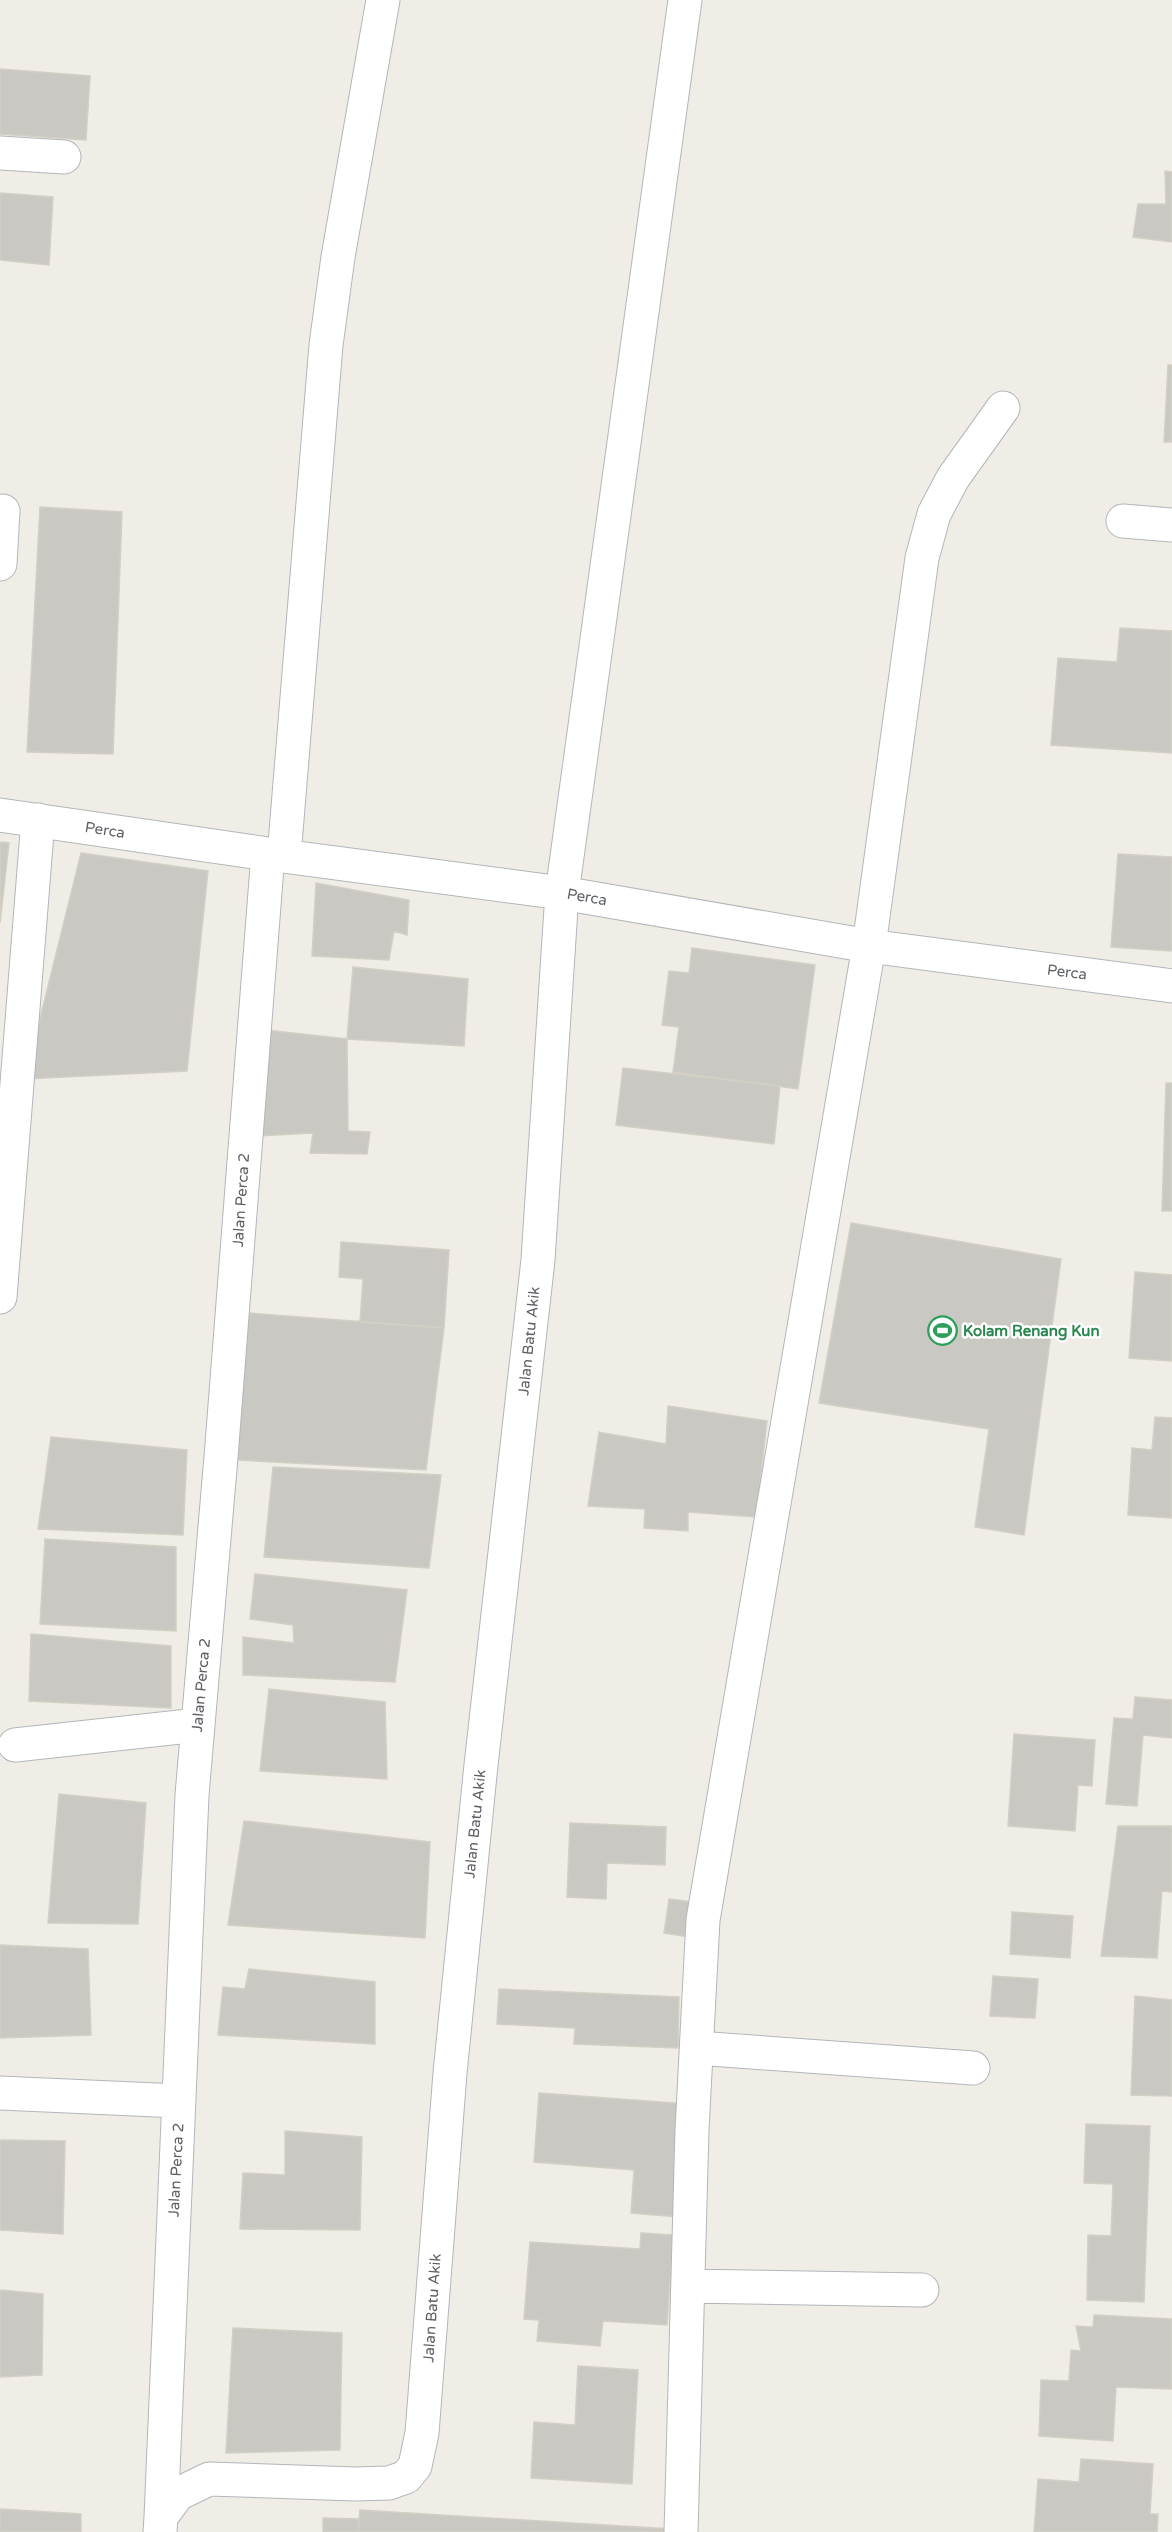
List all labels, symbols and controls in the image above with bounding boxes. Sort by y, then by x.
street label: Perca [84,818,126,842]
street label: Perca [566,885,608,909]
street label: Perca [1046,961,1088,983]
street label: Jalan Perca 2 [229,1152,253,1248]
street label: Jalan Batu Akik [514,1286,544,1396]
sports icon: Kolam Renang Kun [926,1315,958,1347]
place label: Kolam Renang Kun [963,1322,1100,1341]
street label: Jalan Perca 2 [188,1637,214,1733]
street label: Jalan Batu Akik [460,1769,490,1879]
street label: Jalan Perca 2 [165,2122,187,2218]
street label: Jalan Batu Akik [419,2253,445,2363]

